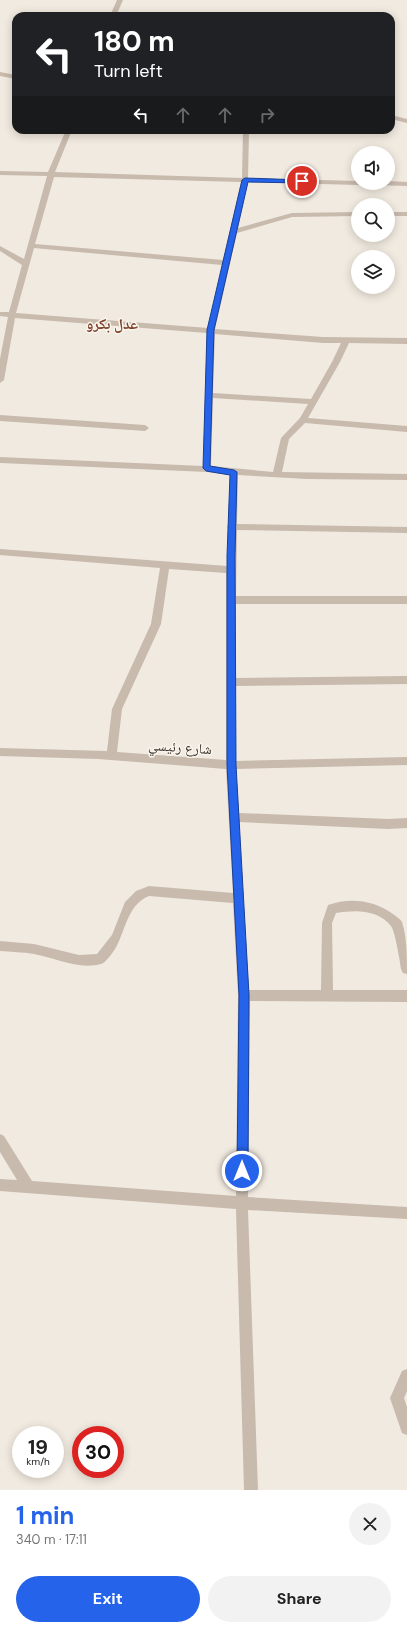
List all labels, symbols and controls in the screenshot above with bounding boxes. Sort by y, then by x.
text: 180 m [94,23,175,60]
icon: left [28,28,80,80]
text: Turn left [94,59,163,83]
icon: left [130,104,152,126]
icon: ahead [172,104,194,126]
icon: ahead [214,104,236,126]
icon: right [256,104,278,126]
map controls [351,146,395,294]
button: sound [351,146,395,190]
pin [285,164,319,198]
icon: arrive [291,170,313,192]
button: search [351,198,395,242]
button: layers [351,250,395,294]
district label: عدل بكرو [86,314,138,334]
street label: شارع رئيسي [147,736,212,761]
position arrow [221,1150,263,1192]
speed limit sign: 30 [72,1426,124,1478]
text: 19 [28,1434,48,1460]
text: km/h [26,1455,50,1468]
text: 1 min [16,1500,74,1531]
button: close [349,1503,391,1545]
text: 340 m · 17:11 [16,1531,87,1548]
button: Exit [16,1576,200,1622]
button: Share [208,1576,391,1622]

